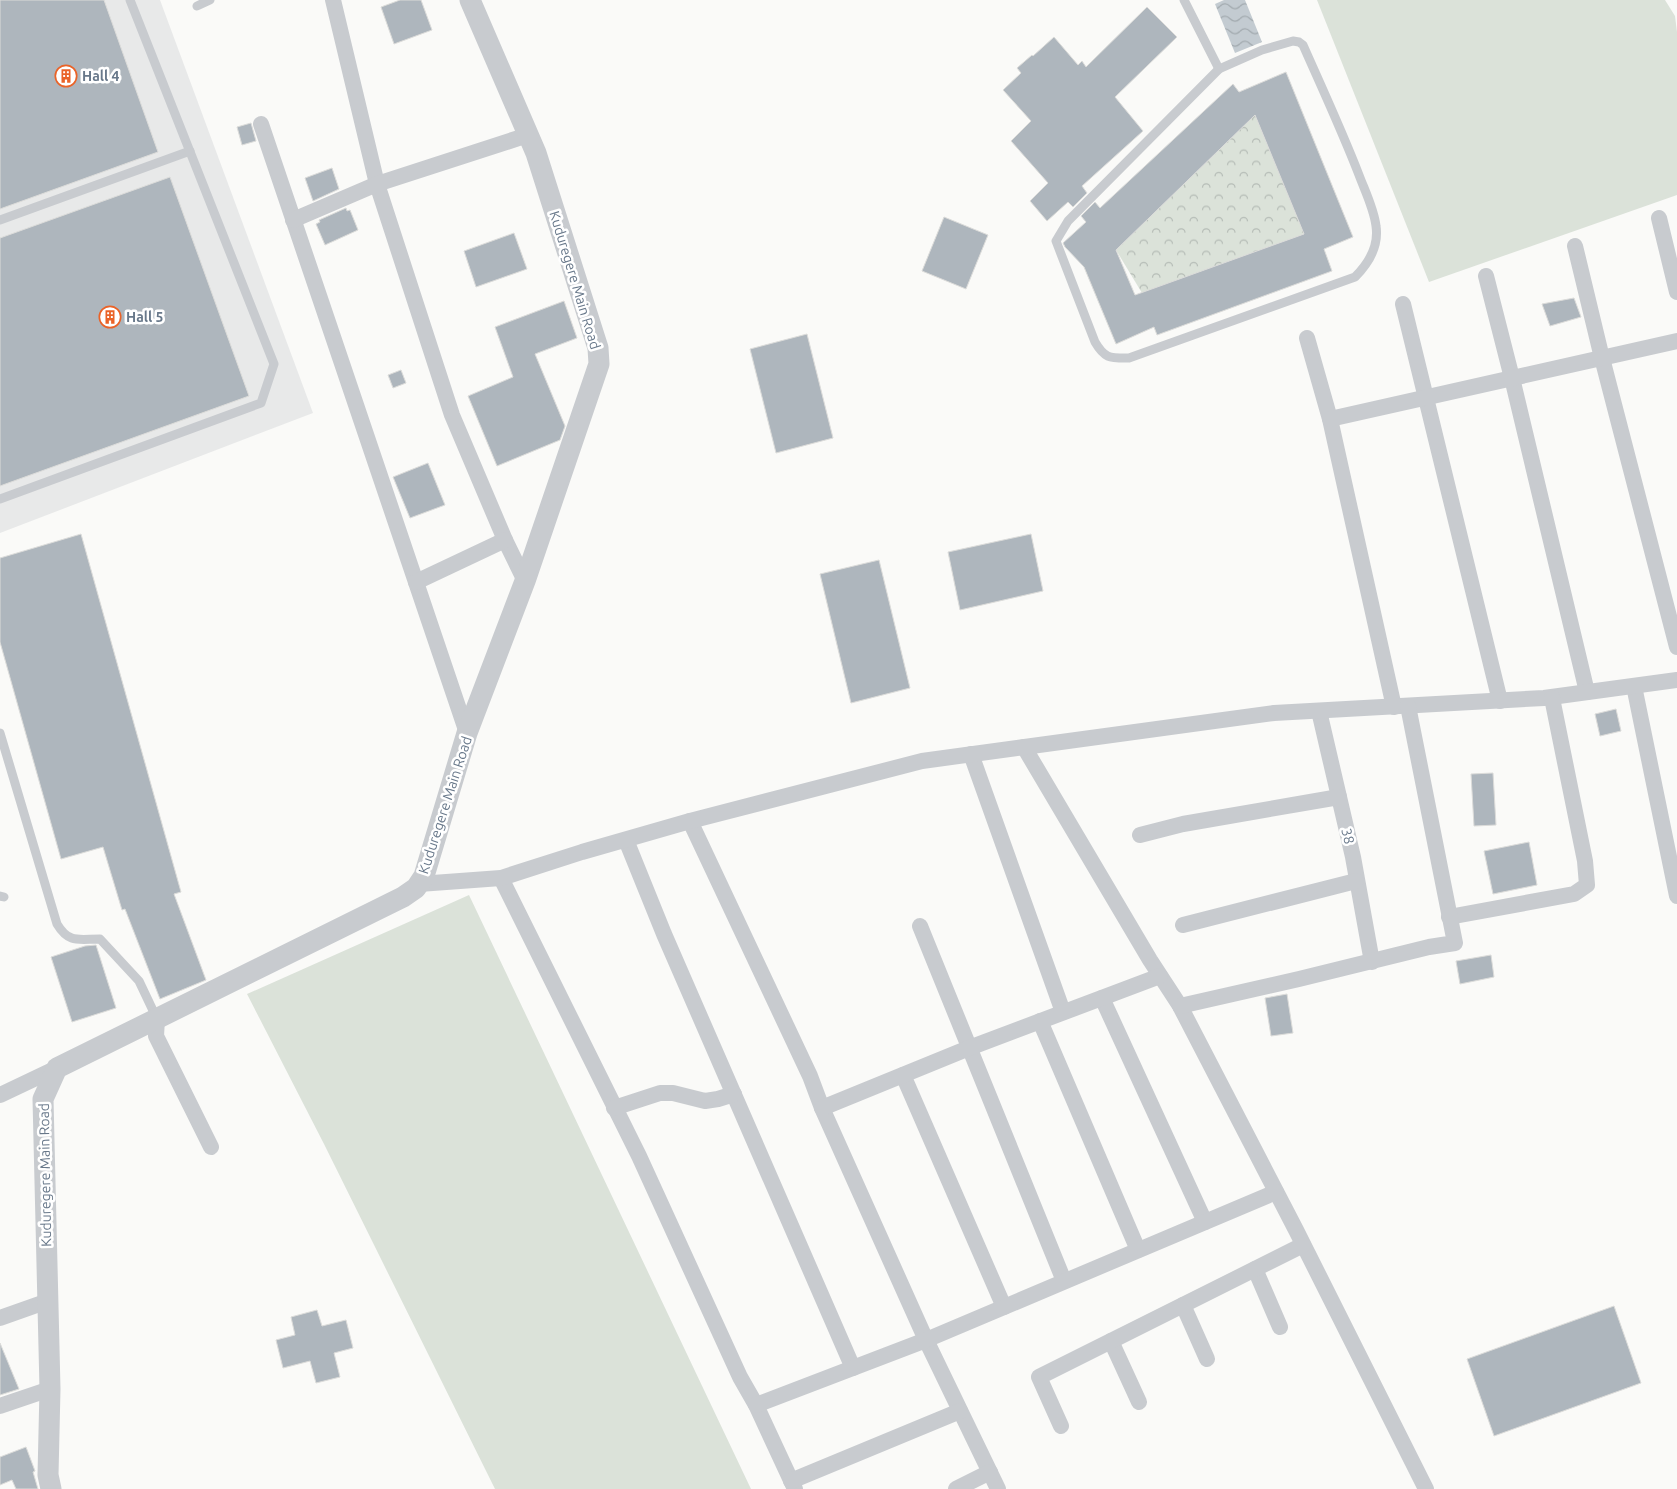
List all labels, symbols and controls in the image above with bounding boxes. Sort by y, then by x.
building icon: Hall 4 [54,64,78,88]
place label: Hall 4 [82,68,120,84]
street label: Kuduregere Main Road [546,209,604,351]
building icon: Hall 5 [98,305,122,329]
place label: Hall 5 [126,309,164,325]
street label: Kuduregere Main Road [415,734,475,876]
street label: 38 [1338,827,1358,846]
street label: Kuduregere Main Road [36,1103,54,1247]

